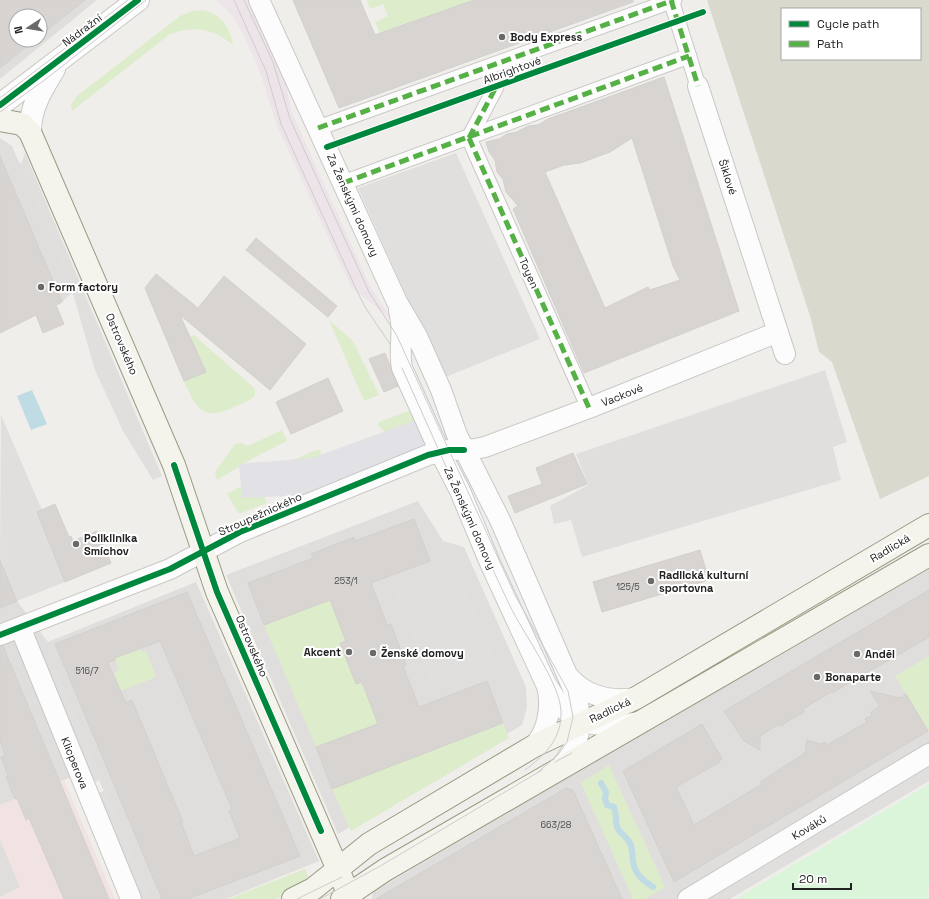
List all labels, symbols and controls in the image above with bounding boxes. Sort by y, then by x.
north arrow [8,8,48,48]
legend [781,8,921,60]
street label: Nádražní [59,10,105,49]
text: Cycle path [817,16,879,32]
text: N [11,25,26,35]
place label: Body Express [510,30,583,44]
marker: Body Express [497,32,507,42]
text: Path [817,36,843,52]
street label: Albrightové [481,53,543,87]
street label: Za Ženskými domovy [324,151,382,259]
street label: Šiklové [716,157,740,197]
street label: Toyen [516,255,542,291]
place label: Form factory [49,280,118,294]
marker: Form factory [36,282,46,292]
street label: Ostrovského [103,311,141,377]
street label: Vackové [599,380,645,410]
street label: Za Ženskými domovy [441,464,499,572]
street label: Stroupežnického [216,489,304,539]
street label: Radlická [867,530,913,565]
place label: Poliklinika Smíchov [84,531,138,558]
marker: Poliklinika Smíchov [71,539,81,549]
place label: Radlická kulturní sportovna [659,568,749,595]
house number: 253/1 [334,575,358,587]
marker: Radlická kulturní sportovna [646,576,656,586]
house number: 125/5 [616,581,640,593]
street label: Ostrovského [233,613,271,679]
place label: Akcent [304,645,341,659]
place label: Ženské domovy [381,646,464,660]
marker: Akcent [344,647,354,657]
place label: Anděl [865,647,895,661]
marker: Ženské domovy [368,648,378,658]
marker: Anděl [852,649,862,659]
house number: 516/7 [76,665,98,677]
place label: Bonaparte [825,670,881,684]
marker: Bonaparte [812,672,822,682]
street label: Radlická [587,694,634,726]
street label: Klicperova [58,735,92,792]
street label: Kováků [789,811,829,843]
house number: 663/28 [541,819,572,831]
scale bar [793,865,851,891]
text: 20 m [799,871,827,887]

